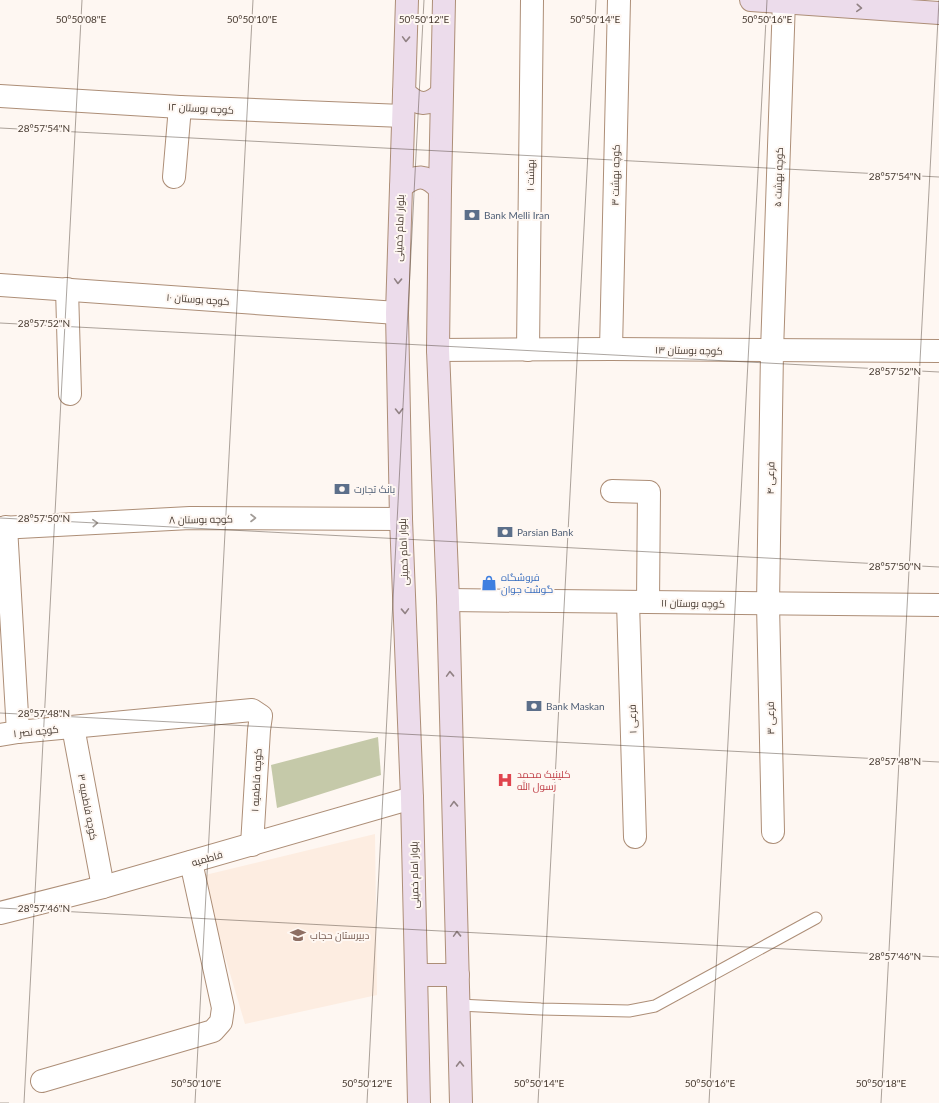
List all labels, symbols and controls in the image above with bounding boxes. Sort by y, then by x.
one-way arrow [856,3,862,12]
text: 50°50'08"E [56,13,106,25]
text: 50°50'10"E [227,13,277,25]
text: 50°50'12"E [399,13,449,25]
text: 50°50'14"E [570,13,620,25]
text: 50°50'16"E [742,13,792,25]
one-way arrow [401,36,410,42]
street label: کوچه بوستان ۱۲ [168,100,234,117]
text: 28°57'54"N [18,122,70,134]
street label: کوچه بهشت ۳ [608,144,623,206]
street label: کوچه بهشت ۵ [771,147,786,207]
street label: بهشت ۱ [524,159,537,191]
text: 28°57'54"N [869,170,921,182]
street label: بلوار امام خمینی [392,194,408,262]
bank icon: Bank Melli Iran [463,206,481,224]
place label: Bank Melli Iran [484,209,550,221]
one-way arrow [393,278,402,284]
street label: کوچه بوستان ۱۰ [166,291,230,308]
text: 28°57'52"N [18,317,70,329]
street label: کوچه بوستان ۱۳ [655,343,723,358]
text: 28°57'52"N [869,365,921,377]
one-way arrow [395,408,403,414]
street label: فرعی ۴ [764,461,777,495]
bank icon: بانک تجارت [333,480,351,498]
place label: بانک تجارت [354,483,395,495]
text: 28°57'50"N [18,512,70,524]
street label: کوچه بوستان ۸ [169,512,233,527]
one-way arrow [250,514,256,522]
one-way arrow [92,518,98,527]
street label: بلوار امام خمینی [396,518,412,586]
bank icon: Parsian Bank [496,523,514,541]
place label: Parsian Bank [517,526,574,538]
text: 28°57'50"N [869,560,921,572]
place label: فروشگاه گوشت جوان [501,571,553,596]
shop icon: فروشگاه گوشت جوان [480,574,498,592]
street label: کوچه بوستان ۱۱ [661,596,725,611]
one-way arrow [401,608,409,614]
one-way arrow [446,671,454,677]
bank icon: Bank Maskan [525,697,543,715]
place label: Bank Maskan [546,700,605,712]
street label: فرعی ۳ [764,701,777,735]
street label: فرعی ۱ [625,704,640,734]
text: 28°57'48"N [18,707,70,719]
street label: کوچه نصر ۱ [13,723,59,740]
street label: کوچه فاطمیه ۱ [248,748,265,812]
text: 28°57'48"N [869,755,921,767]
place label: کلینیک محمد رسول الله [517,768,570,793]
hospital icon: کلینیک محمد رسول الله [496,771,514,789]
street label: کوچه فاطمیه ۳ [75,773,100,841]
one-way arrow [449,801,458,807]
street label: بلوار امام خمینی [407,841,423,909]
street label: فاطمیه [190,848,224,868]
text: 28°57'46"N [18,902,70,914]
school or university icon: دبیرستان حجاب [289,926,307,944]
place label: دبیرستان حجاب [310,929,369,942]
one-way arrow [453,931,461,937]
text: 28°57'46"N [869,950,921,962]
one-way arrow [456,1061,464,1067]
text: 50°50'10"E [171,1077,221,1089]
text: 50°50'12"E [342,1077,392,1089]
text: 50°50'14"E [514,1077,564,1089]
text: 50°50'16"E [685,1077,735,1089]
text: 50°50'18"E [856,1077,906,1089]

